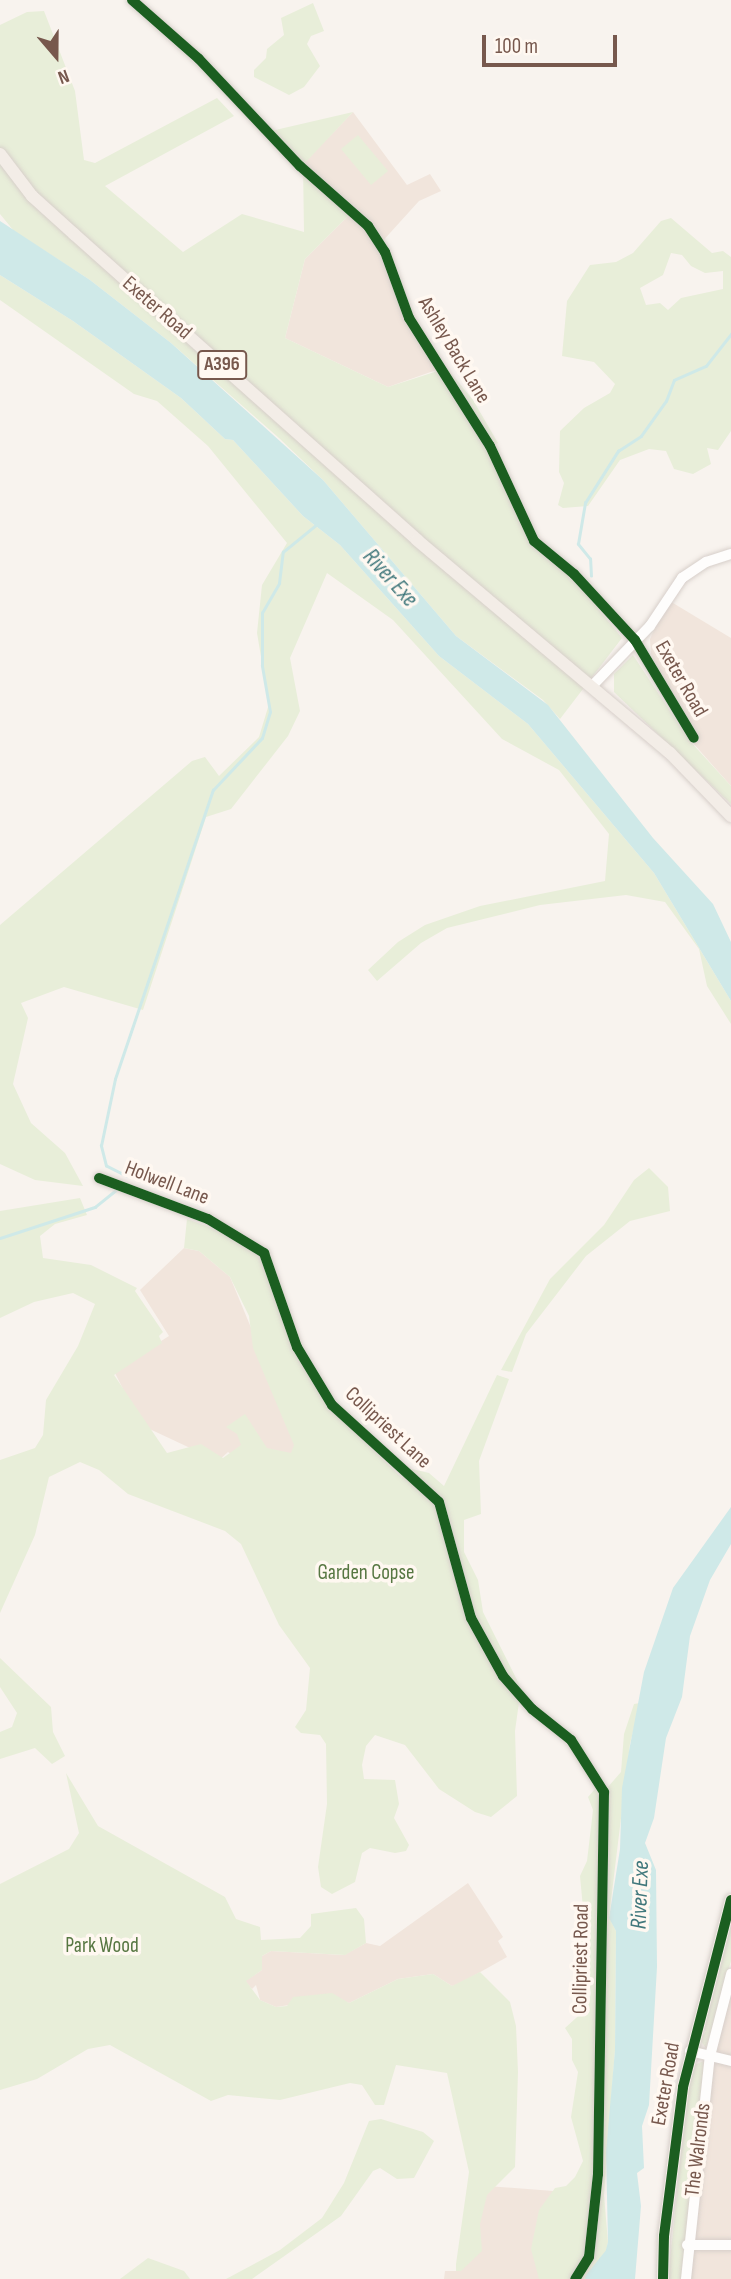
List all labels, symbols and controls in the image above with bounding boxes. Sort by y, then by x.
north arrow [21,21,91,91]
scale bar [486,21,621,65]
text: 100 m [495,34,538,59]
text: N [55,64,72,89]
street label: Exeter Road [117,271,197,345]
street label: Ashley Back Lane [412,292,496,408]
road number: A396 [196,350,248,380]
water label: River Exe [357,543,423,613]
street label: Exeter Road [649,637,713,721]
street label: Holwell Lane [121,1155,213,1211]
street label: Collipriest Lane [340,1382,436,1474]
park label: Garden Copse [317,1560,415,1586]
water label: River Exe [625,1860,655,1930]
street label: Collipriest Road [567,1904,595,2014]
park label: Park Wood [65,1933,139,1959]
street label: Exeter Road [646,2041,686,2127]
street label: The Walronds [680,2102,716,2198]

